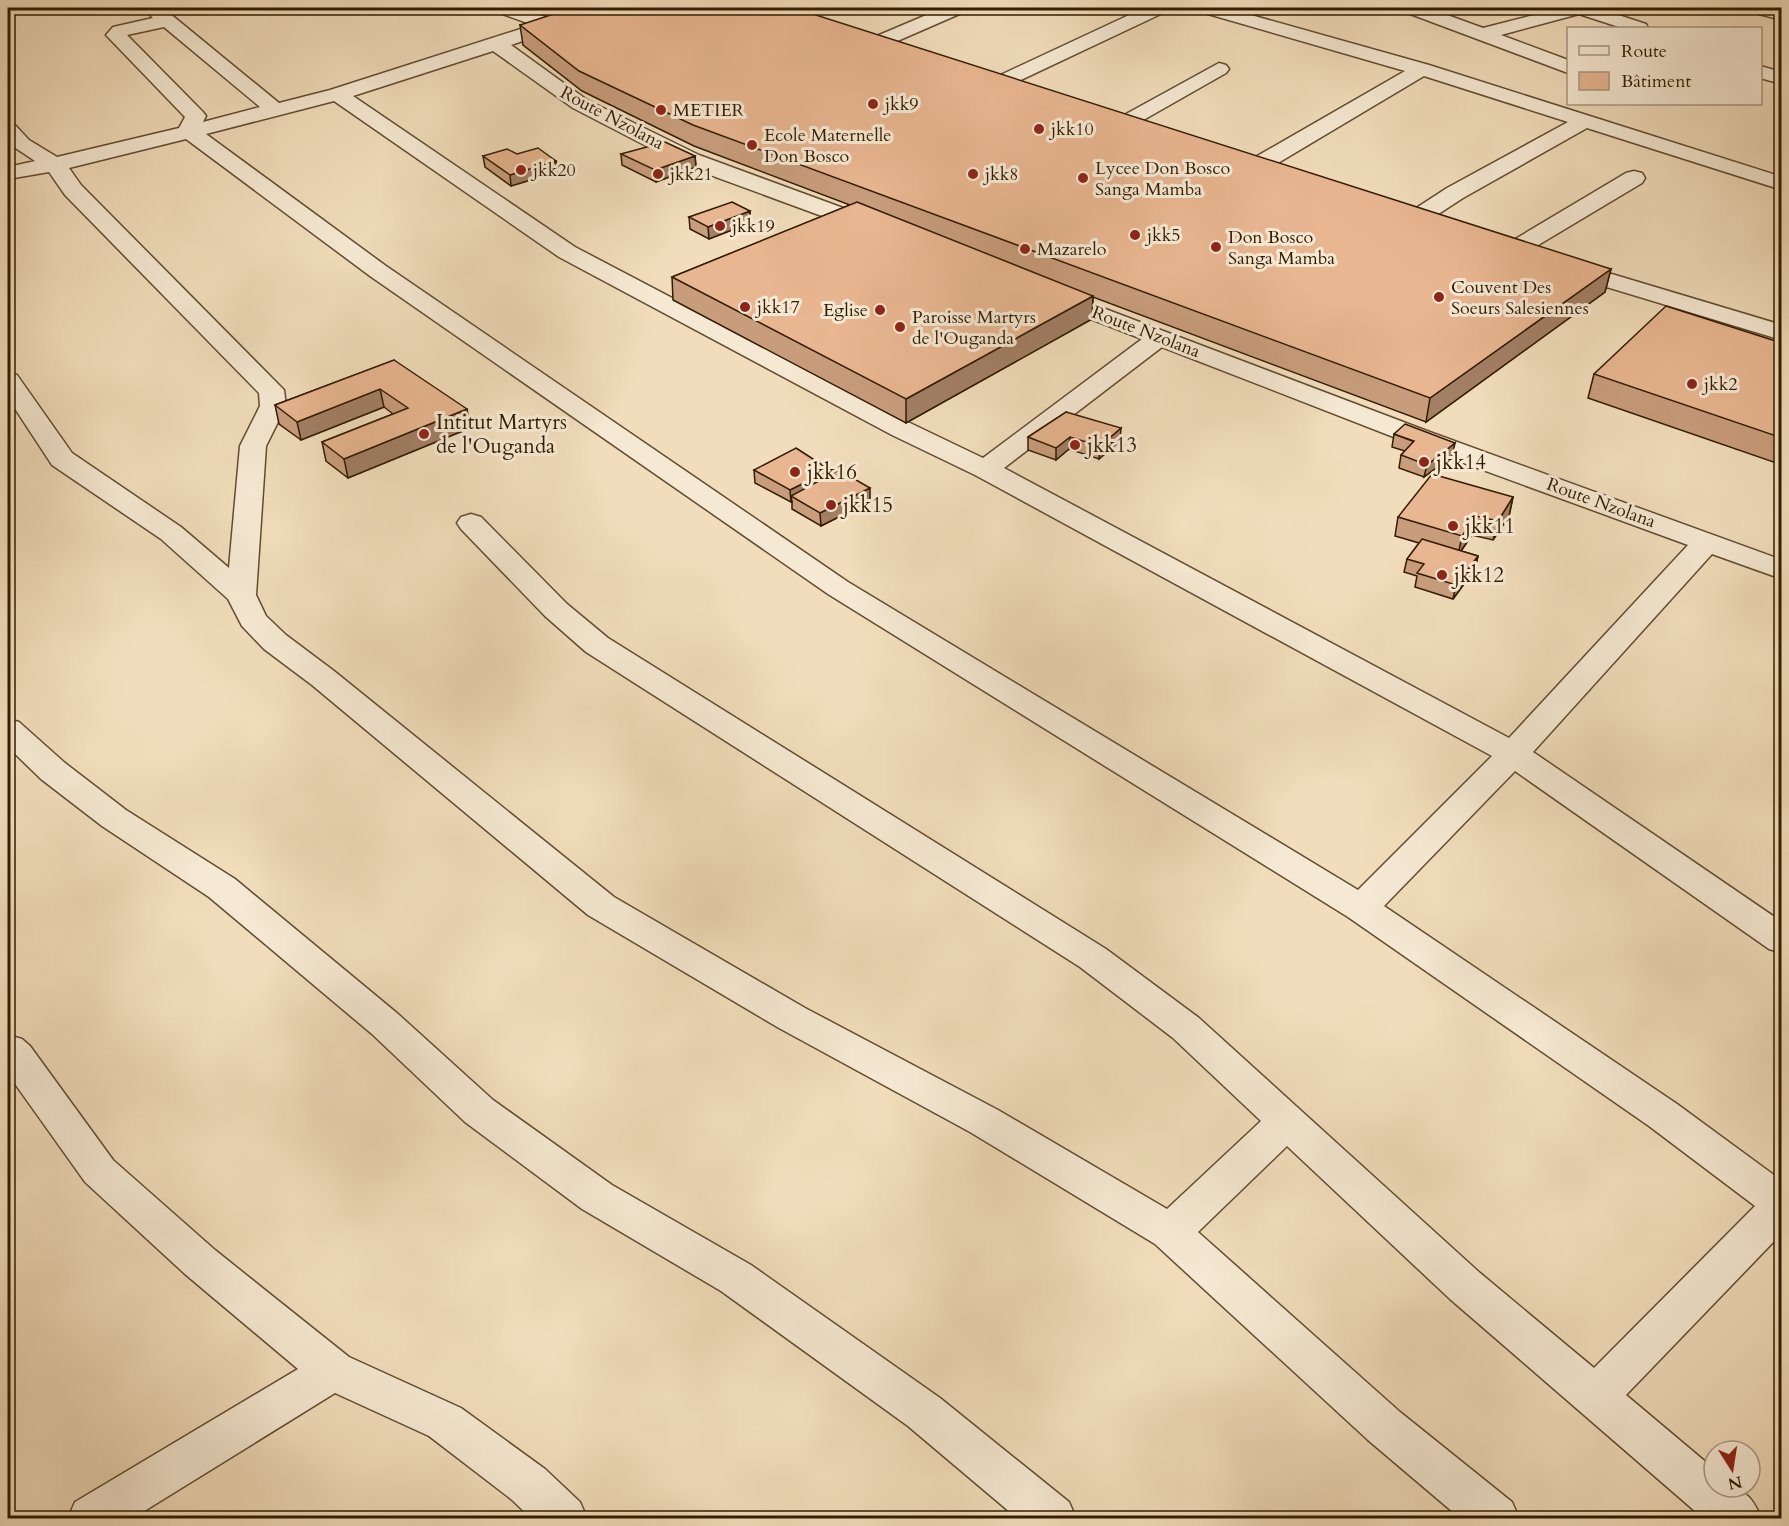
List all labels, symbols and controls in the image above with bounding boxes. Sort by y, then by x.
legend [1567,27,1762,105]
text: Route [1621,39,1667,64]
text: Bâtiment [1621,69,1691,94]
street label: Route Nzolana [556,80,669,156]
place label: jkk9 [882,92,919,117]
marker: jkk9 [866,97,880,111]
place label: METIER [673,98,745,123]
marker: METIER [654,103,668,117]
place label: jkk10 [1048,117,1094,142]
marker: jkk10 [1032,122,1046,136]
place label: Ecole Maternelle Don Bosco [764,123,892,169]
marker: Ecole Maternelle Don Bosco [745,138,759,152]
place label: Lycee Don Bosco Sanga Mamba [1095,156,1230,202]
place label: jkk20 [530,158,576,183]
place label: jkk21 [667,162,713,187]
place label: jkk8 [982,162,1019,187]
marker: jkk20 [514,163,528,177]
marker: jkk21 [651,167,665,181]
marker: jkk8 [966,167,980,181]
marker: Lycee Don Bosco Sanga Mamba [1076,171,1090,185]
place label: jkk19 [729,214,775,239]
marker: jkk19 [713,219,727,233]
place label: jkk5 [1144,223,1181,248]
place label: Don Bosco Sanga Mamba [1228,225,1335,271]
marker: jkk5 [1128,228,1142,242]
place label: Mazarelo [1037,237,1107,262]
marker: Don Bosco Sanga Mamba [1209,240,1223,254]
marker: Mazarelo [1018,242,1032,256]
place label: Couvent Des Soeurs Salesiennes [1451,275,1589,321]
marker: Couvent Des Soeurs Salesiennes [1432,290,1446,304]
place label: jkk17 [754,295,800,320]
place label: Eglise [823,298,868,323]
marker: jkk17 [738,300,752,314]
street label: Route Nzolana [1088,300,1204,364]
marker: Eglise [873,303,887,317]
place label: Paroisse Martyrs de l'Ouganda [912,305,1036,351]
marker: Paroisse Martyrs de l'Ouganda [893,320,907,334]
place label: jkk2 [1701,372,1738,397]
marker: jkk2 [1685,377,1699,391]
place label: Intitut Martyrs de l'Ouganda [436,408,567,461]
marker: Intitut Martyrs de l'Ouganda [417,427,431,441]
place label: jkk13 [1084,431,1137,460]
marker: jkk13 [1068,438,1082,452]
place label: jkk14 [1433,448,1486,477]
marker: jkk14 [1417,455,1431,469]
place label: jkk16 [804,458,857,487]
marker: jkk16 [788,465,802,479]
street label: Route Nzolana [1543,472,1659,534]
place label: jkk15 [840,491,893,520]
marker: jkk15 [824,498,838,512]
place label: jkk11 [1462,512,1515,541]
marker: jkk11 [1446,519,1460,533]
place label: jkk12 [1451,561,1504,590]
marker: jkk12 [1435,568,1449,582]
north arrow [1702,1439,1762,1499]
text: N [1726,1470,1744,1495]

